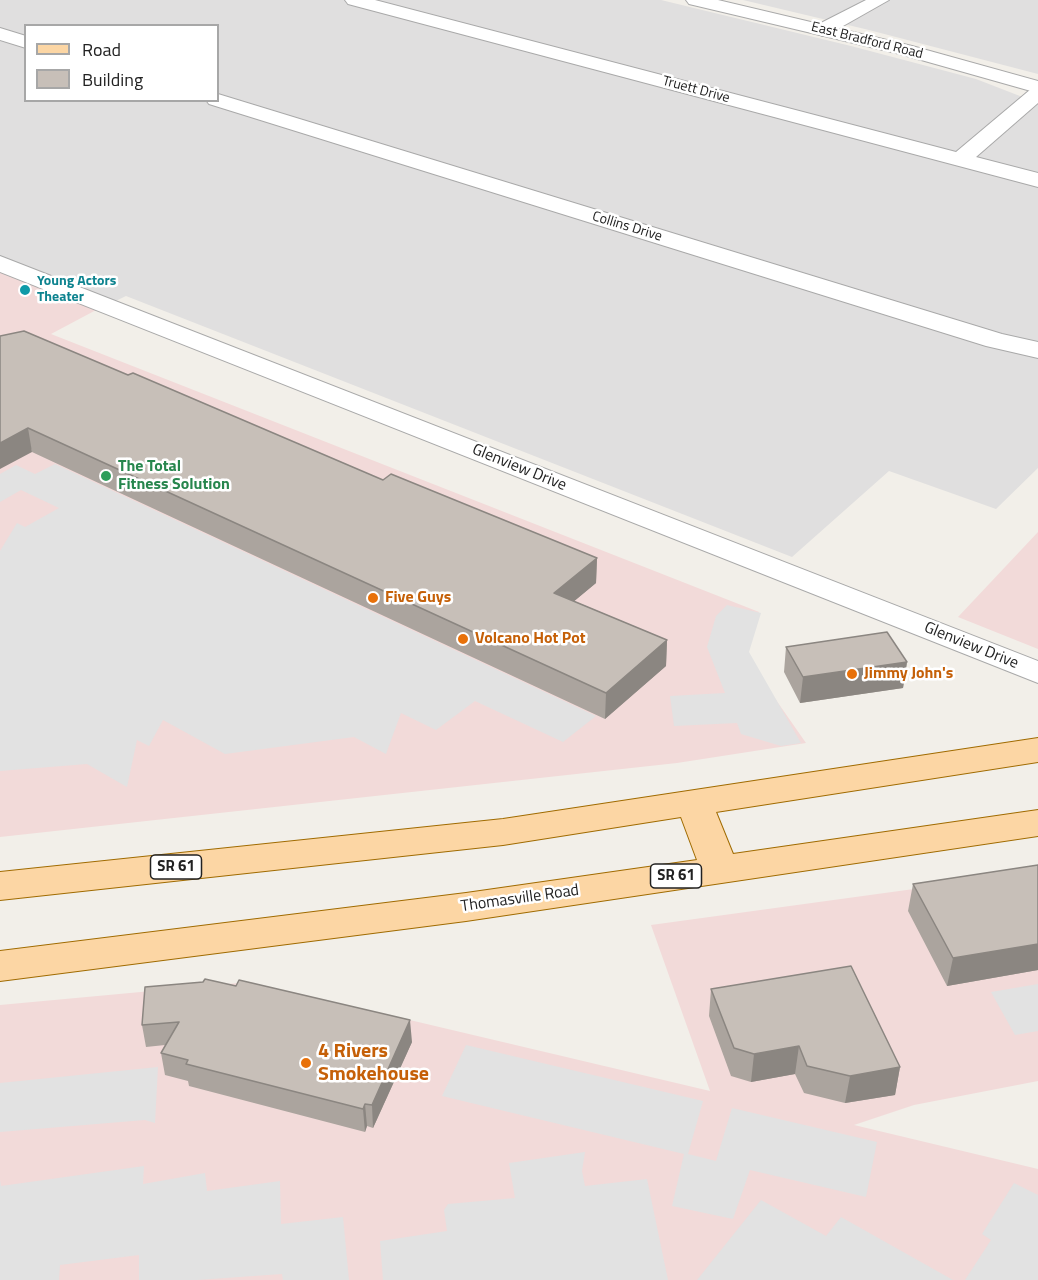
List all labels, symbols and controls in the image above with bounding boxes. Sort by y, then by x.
street label: East Bradford Road [809,19,925,63]
legend [24,24,219,102]
text: Road [82,36,121,63]
text: Building [82,66,143,93]
street label: Truett Drive [661,73,731,107]
street label: Collins Drive [590,208,664,246]
place label: Young Actors Theater [37,274,116,306]
marker: Young Actors Theater [18,283,32,297]
street label: Glenview Drive [469,440,569,496]
place label: The Total Fitness Solution [118,457,230,495]
marker: The Total Fitness Solution [99,469,113,483]
place label: Five Guys [385,588,451,608]
marker: Five Guys [366,591,380,605]
street label: Glenview Drive [921,618,1021,674]
place label: Volcano Hot Pot [475,629,586,649]
marker: Volcano Hot Pot [456,632,470,646]
place label: Jimmy John's [864,664,953,684]
marker: Jimmy John's [845,667,859,681]
road number: SR 61 [150,855,201,879]
road number: SR 61 [650,864,702,888]
street label: Thomasville Road [460,881,580,917]
place label: 4 Rivers Smokehouse [318,1040,429,1087]
marker: 4 Rivers Smokehouse [299,1056,313,1070]

